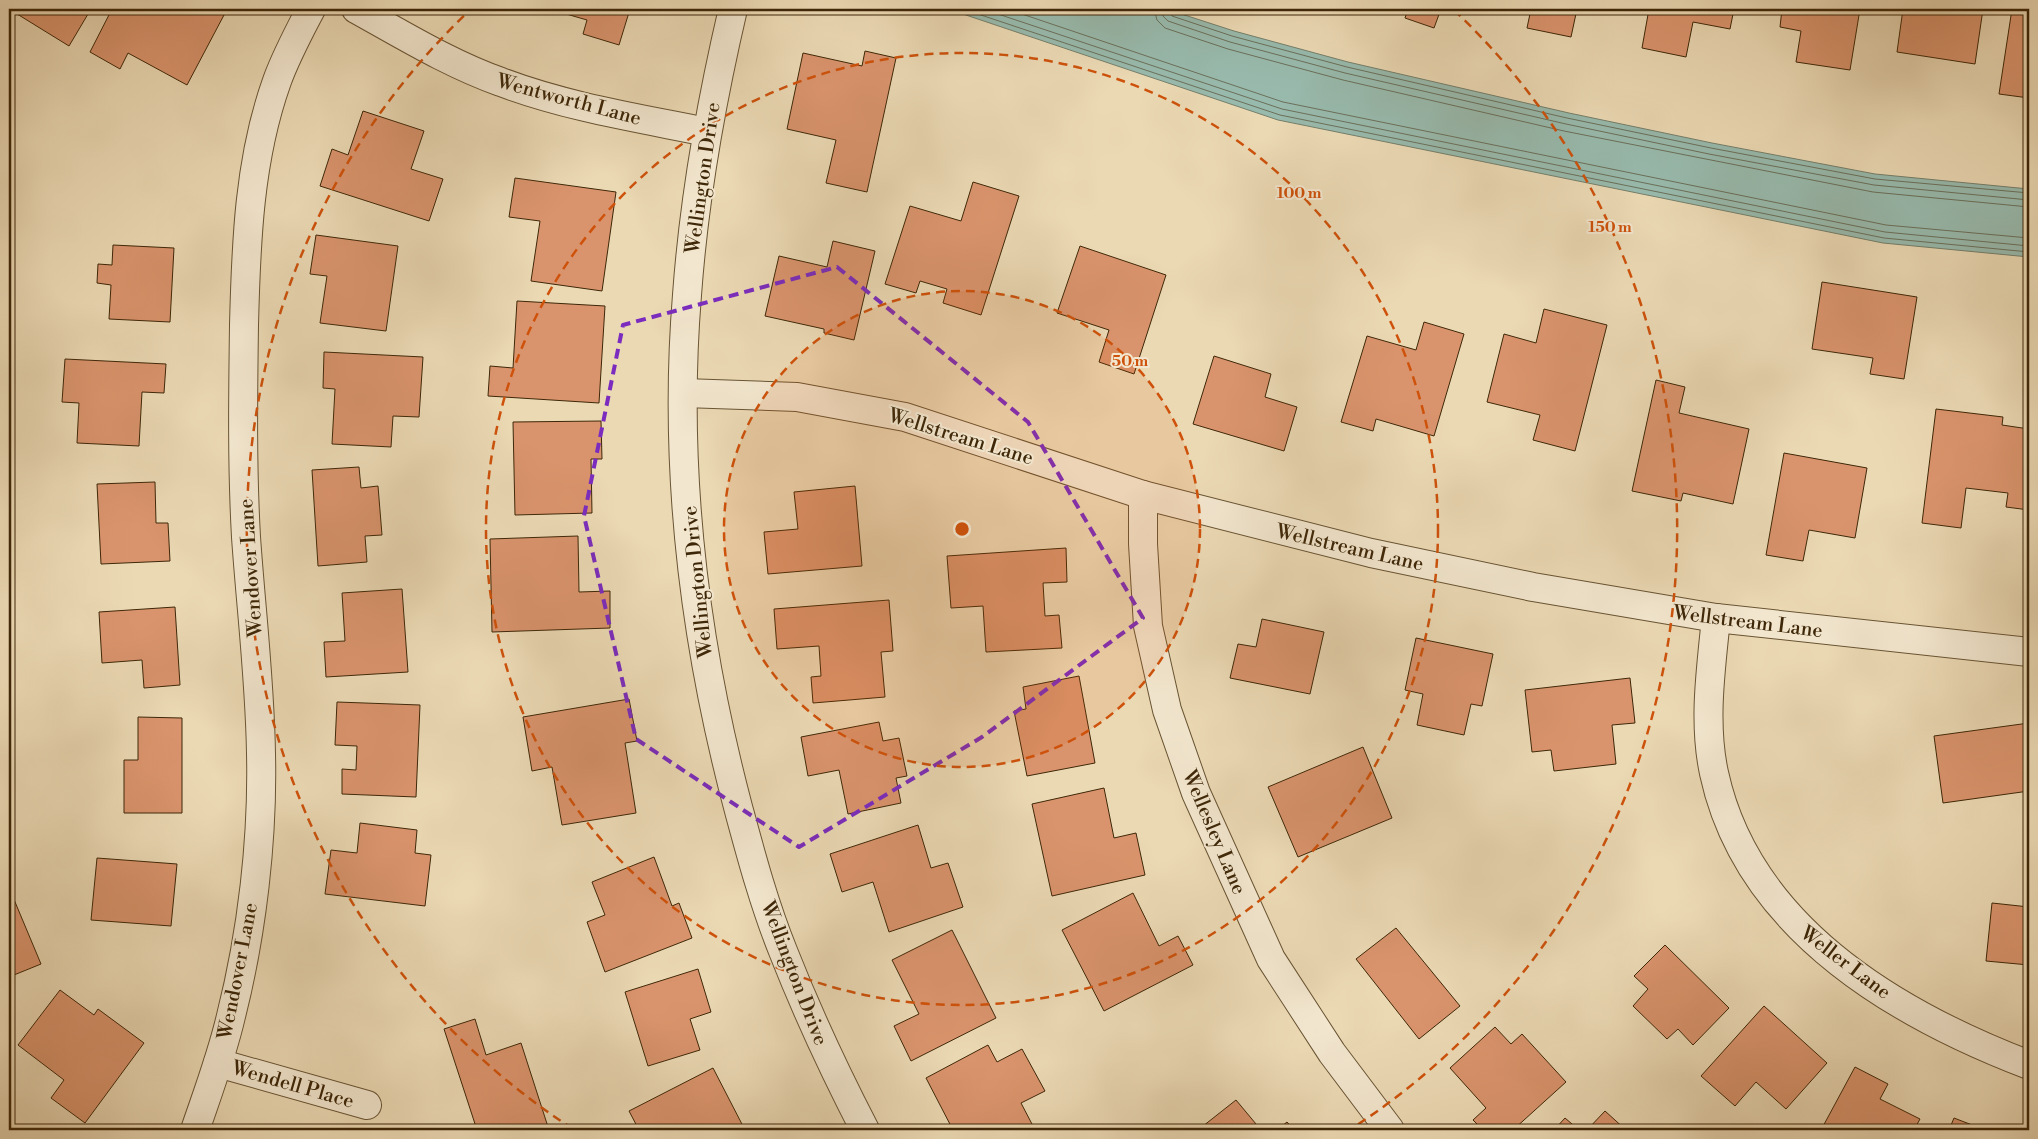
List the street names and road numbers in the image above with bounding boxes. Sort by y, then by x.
street label: Wentworth Lane [493,69,644,132]
street label: Wellington Drive [680,101,726,257]
street label: Wellstream Lane [884,403,1036,471]
street label: Wendover Lane [234,498,269,639]
street label: Wellington Drive [678,505,719,660]
street label: Wellstream Lane [1273,519,1426,578]
street label: Wellstream Lane [1671,601,1824,644]
street label: Wellesley Lane [1176,766,1251,899]
street label: Wellington Drive [754,897,833,1049]
street label: Wendover Lane [213,901,264,1043]
street label: Weller Lane [1794,920,1895,1005]
street label: Wendell Place [228,1056,357,1115]

